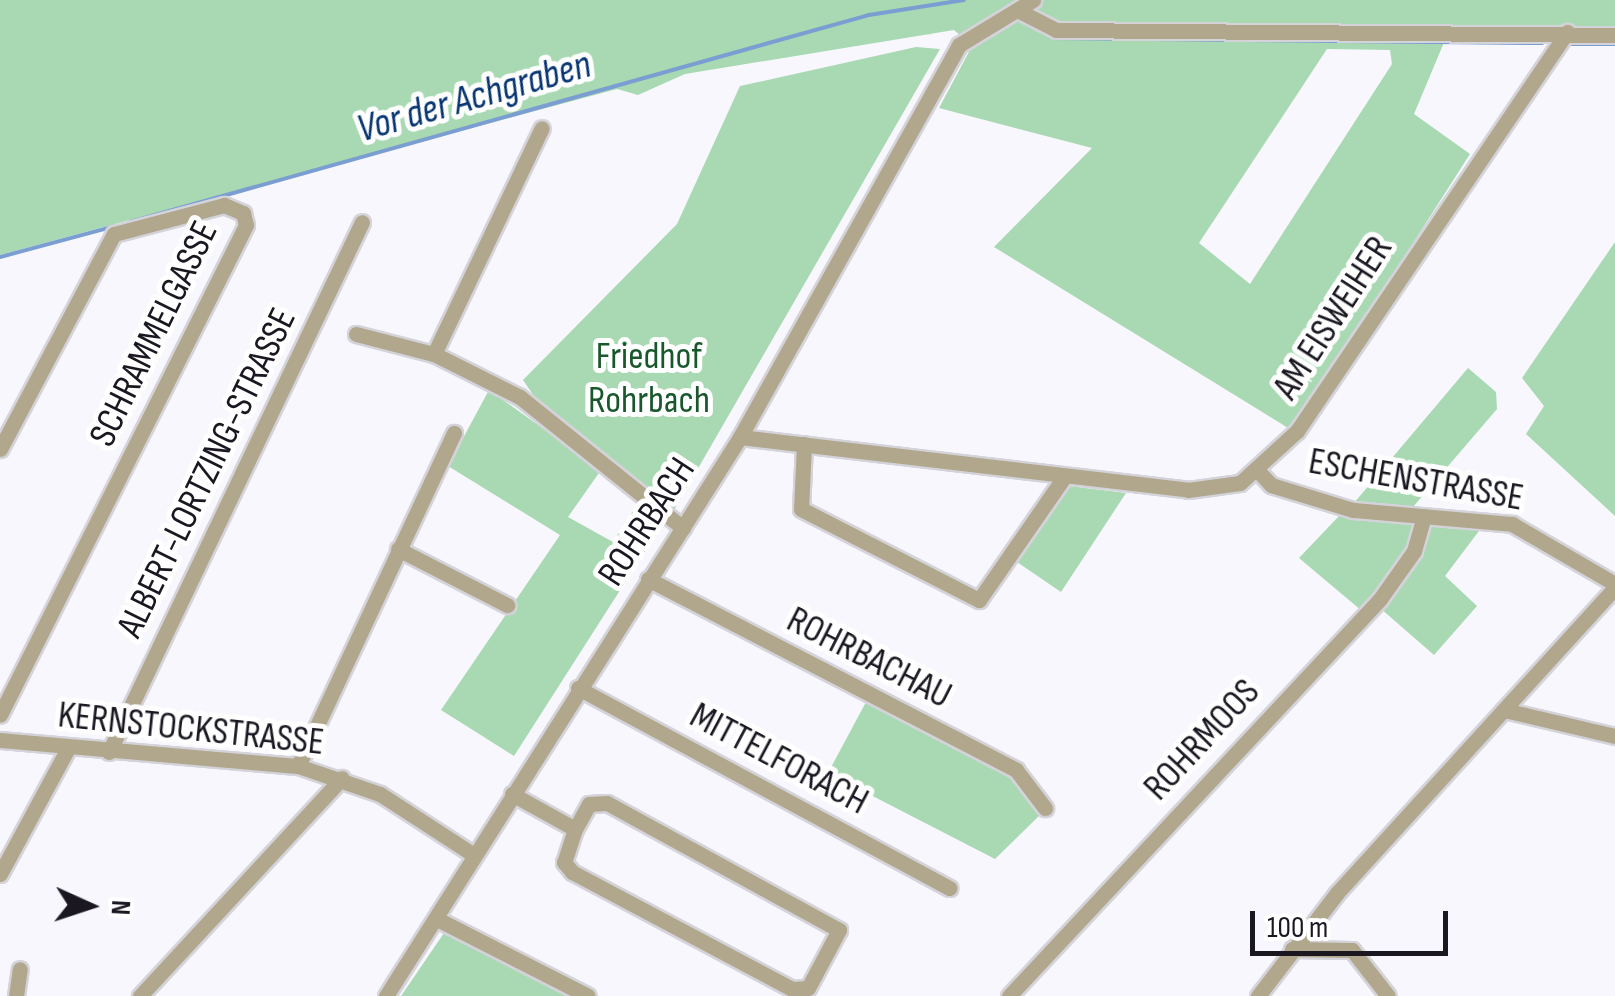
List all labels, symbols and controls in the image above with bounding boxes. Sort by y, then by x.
water label: Vor der Achgraben [352,41,596,153]
street label: SCHRAMMELGASSE [80,214,228,454]
street label: AM EISWEIHER [1263,228,1403,408]
street label: ALBERT-LORTZING-STRASSE [108,301,306,645]
park label: Friedhof Rohrbach [588,334,710,424]
street label: ESCHENSTRASSE [1305,439,1527,521]
street label: ROHRBACH [589,449,705,595]
street label: ROHRBACHAU [779,597,959,719]
street label: ROHRMOOS [1135,670,1269,810]
street label: KERNSTOCKSTRASSE [56,692,326,766]
street label: MITTELFORACH [682,693,876,825]
north arrow [40,856,140,956]
scale bar [1255,891,1452,953]
text: N [104,899,137,916]
text: 100 m [1267,910,1328,946]

